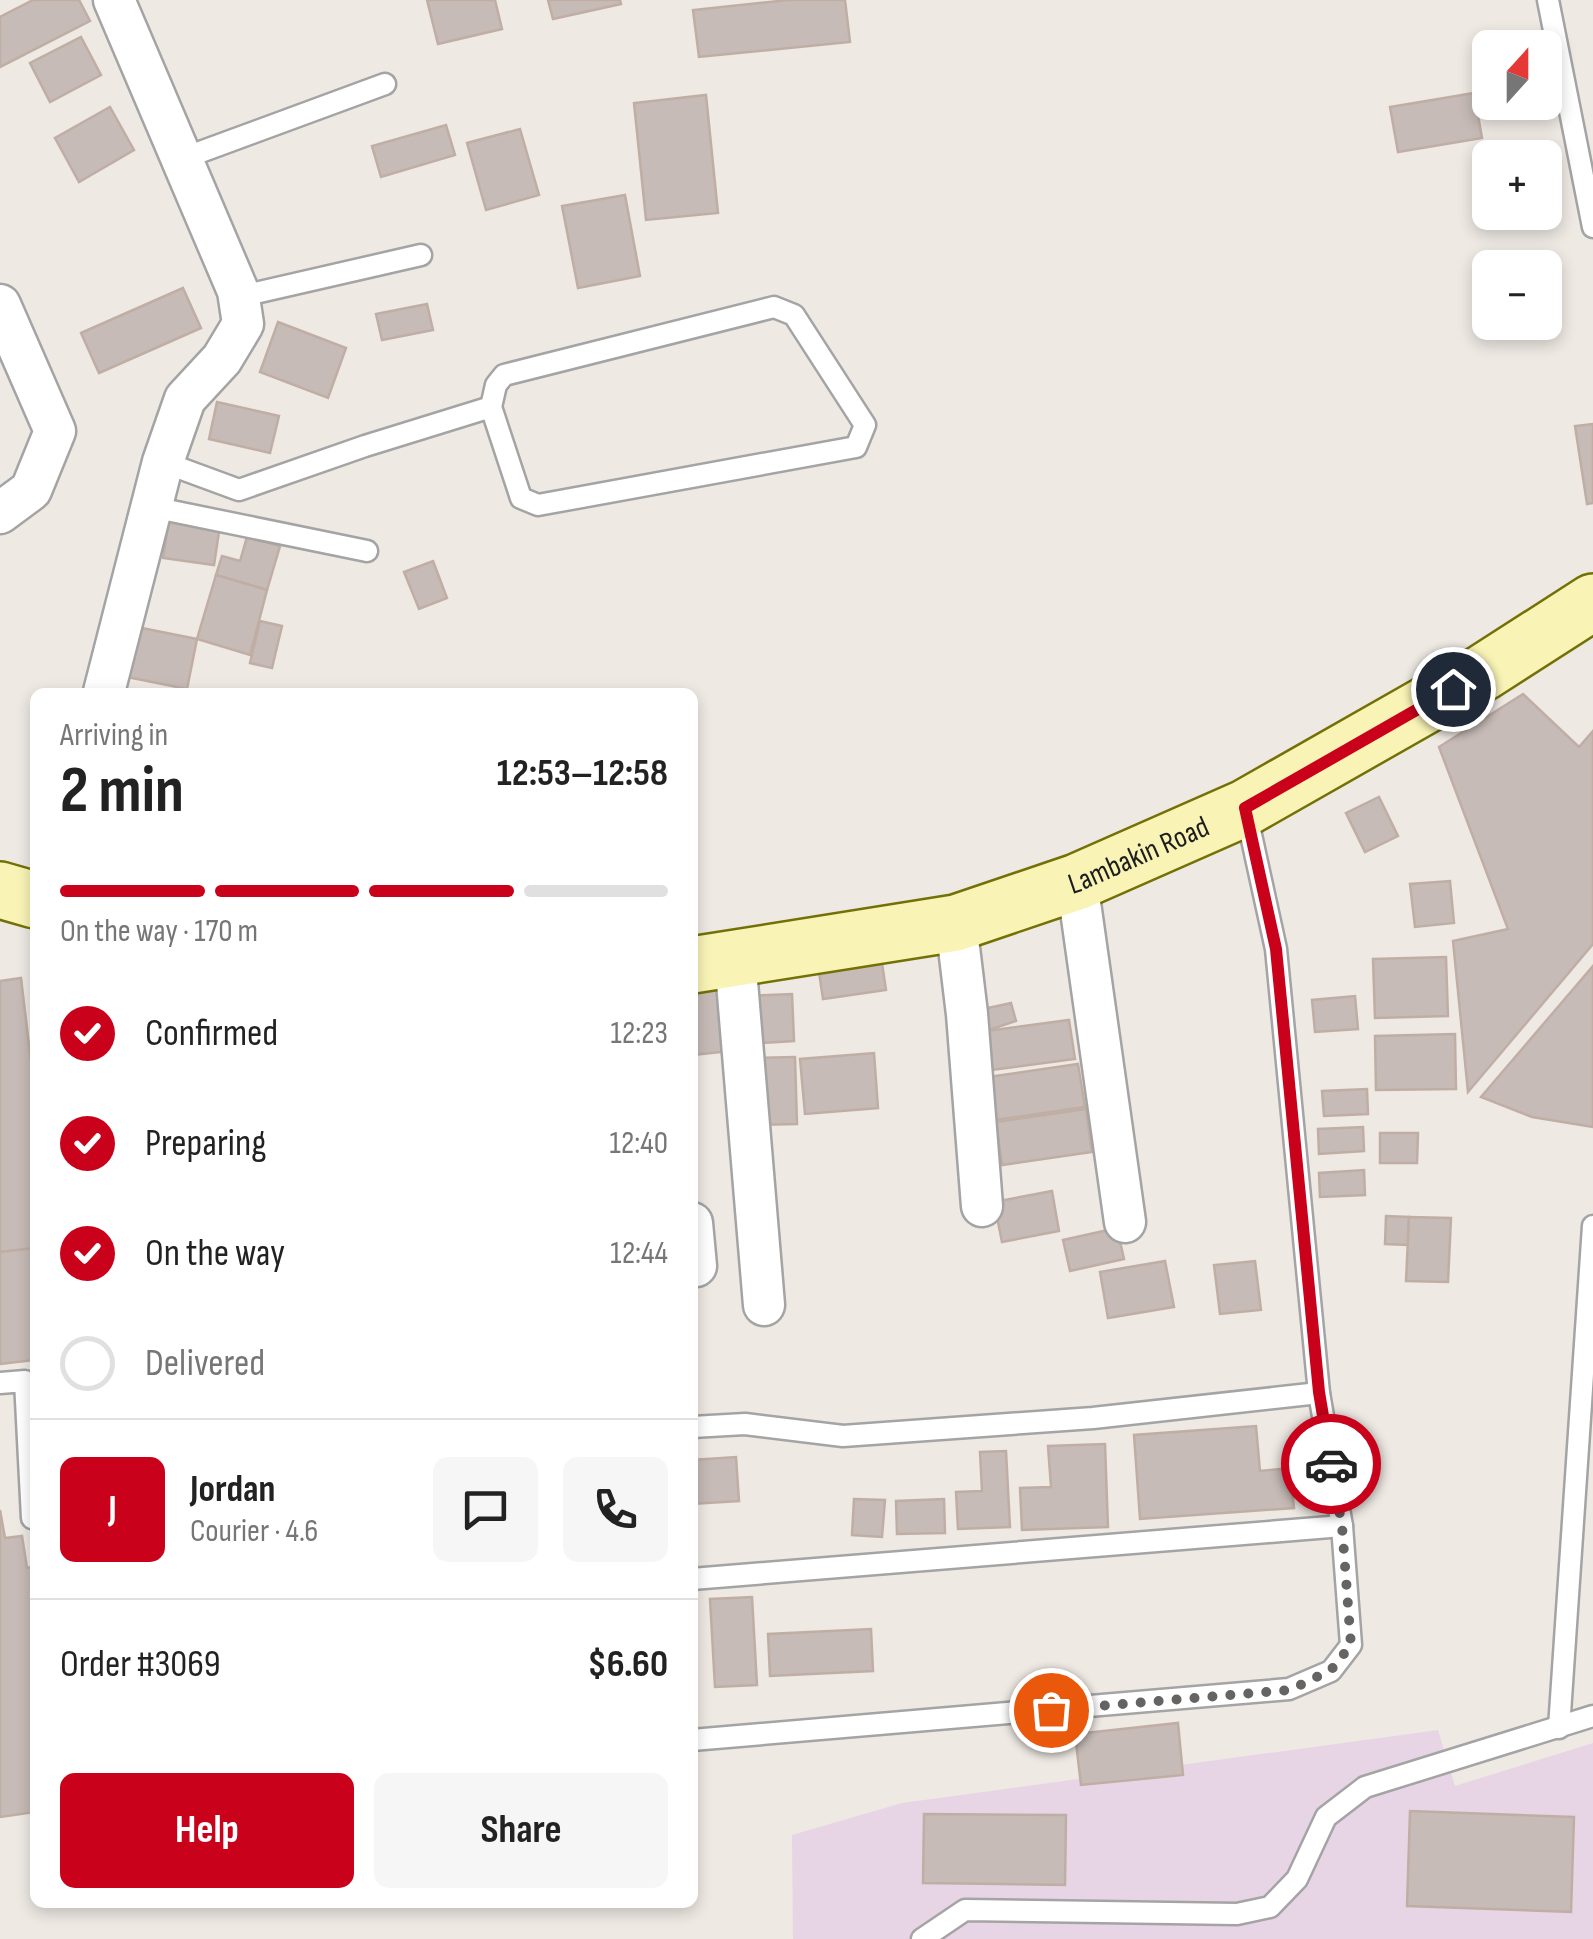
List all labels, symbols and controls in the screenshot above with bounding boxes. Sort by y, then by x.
north arrow [1472,30,1562,120]
map controls [1472,30,1562,340]
button: + [1472,140,1562,230]
button: − [1472,250,1562,340]
pin [1411,647,1496,732]
icon: home [1426,662,1481,717]
text: Arriving in [60,716,168,755]
text: 12:53–12:58 [497,751,668,796]
text: 2 min [60,753,184,831]
street label: Lambakin Road [1064,809,1215,903]
text: On the way · 170 m [60,912,258,951]
icon: check [60,1006,115,1061]
text: Confirmed [145,1011,278,1056]
text: 12:23 [611,1014,668,1053]
icon: check [60,1116,115,1171]
text: Preparing [145,1121,266,1166]
text: 12:40 [610,1124,668,1163]
icon: check [60,1226,115,1281]
text: On the way [145,1231,285,1276]
text: 12:44 [610,1234,668,1273]
text: Delivered [145,1341,265,1386]
courier [1281,1414,1381,1514]
icon: car [1304,1437,1359,1492]
button: chat [433,1457,538,1562]
button: phone [563,1457,668,1562]
text: Jordan [190,1467,275,1512]
text: J [108,1487,117,1532]
text: Courier · 4.6 [190,1512,318,1551]
text: Order #3069 [60,1642,221,1687]
text: $6.60 [587,1642,668,1687]
pin [1009,1668,1094,1753]
icon: bag [1024,1683,1079,1738]
button: Help [60,1773,354,1888]
button: Share [374,1773,668,1888]

